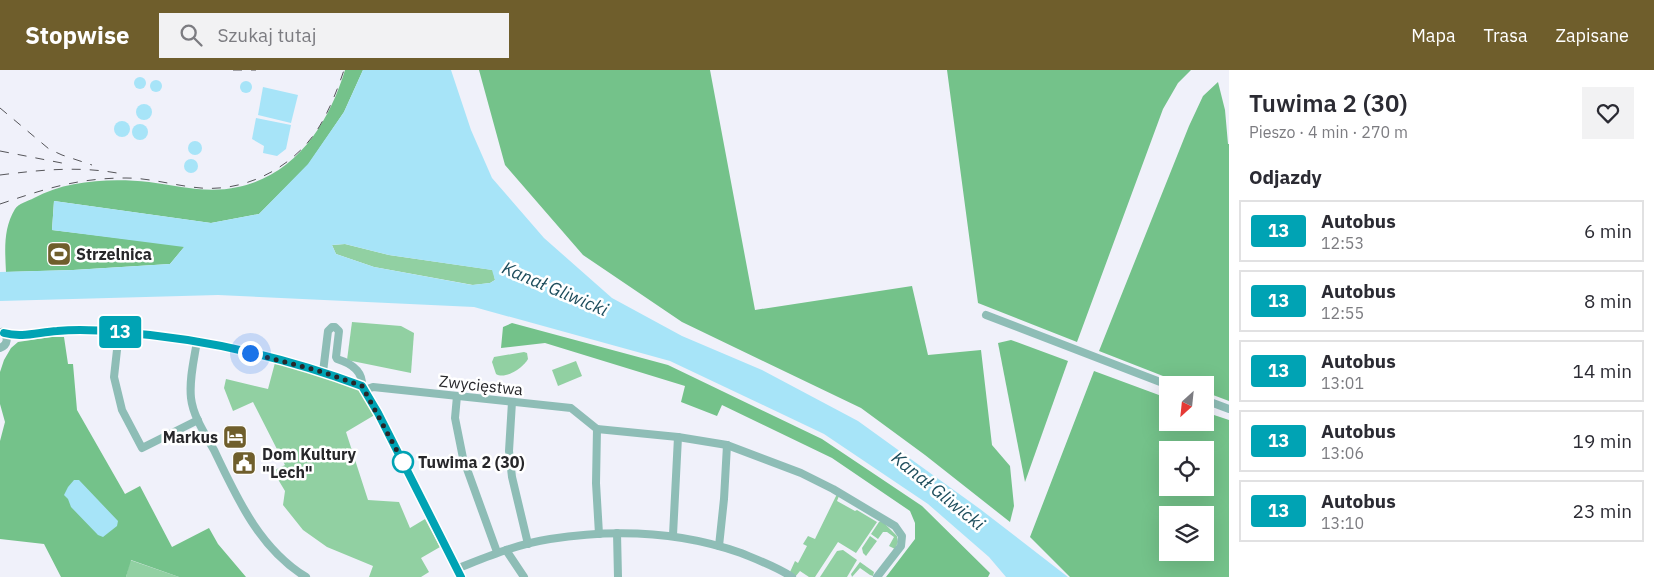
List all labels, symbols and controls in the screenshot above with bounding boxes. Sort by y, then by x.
search box [159,13,509,58]
text: Stopwise [25,19,129,51]
icon: search [177,21,205,49]
text: Szukaj tutaj [217,23,316,47]
text: Mapa [1411,24,1456,47]
text: Trasa [1484,24,1528,47]
text: Zapisane [1556,24,1629,47]
text: Tuwima 2 (30) [1249,87,1408,119]
button: heart [1582,87,1634,139]
text: Pieszo · 4 min · 270 m [1249,122,1408,142]
text: Odjazdy [1249,165,1322,189]
text: Autobus [1321,209,1396,233]
text: 13 [1268,219,1289,242]
text: 6 min [1584,219,1632,243]
text: 12:53 [1321,233,1364,253]
sports icon: Strzelnica [46,241,72,267]
place label: Strzelnica [76,244,152,264]
water label: Kanał Gliwicki [499,256,612,321]
text: Autobus [1321,279,1396,303]
text: 13 [1268,289,1289,312]
text: 8 min [1584,289,1632,313]
text: 12:55 [1321,303,1364,323]
line badge: 13 [98,316,142,348]
text: 13 [109,320,131,343]
your location [238,341,263,366]
text: Autobus [1321,349,1396,373]
text: 13 [1268,359,1289,382]
text: 14 min [1573,359,1632,383]
street label: Zwycięstwa [438,371,524,399]
text: 13:01 [1321,373,1364,393]
north arrow [1159,376,1214,431]
map controls [1159,376,1214,561]
text: Autobus [1321,419,1396,443]
hotel icon: Markus [222,424,248,450]
place label: Markus [163,427,218,447]
text: 13 [1268,429,1289,452]
text: 19 min [1573,429,1632,453]
button: locate [1159,441,1214,496]
text: 13:06 [1321,443,1364,463]
place label: Dom Kultury "Lech" [262,444,357,482]
water label: Kanał Gliwicki [887,446,990,535]
public building icon: Dom Kultury "Lech" [231,450,257,476]
marker: Tuwima 2 (30) [392,451,414,473]
place label: Tuwima 2 (30) [418,452,525,472]
text: Autobus [1321,489,1396,513]
text: 13 [1268,499,1289,522]
text: 23 min [1573,499,1632,523]
button: layers [1159,506,1214,561]
text: 13:10 [1321,513,1364,533]

